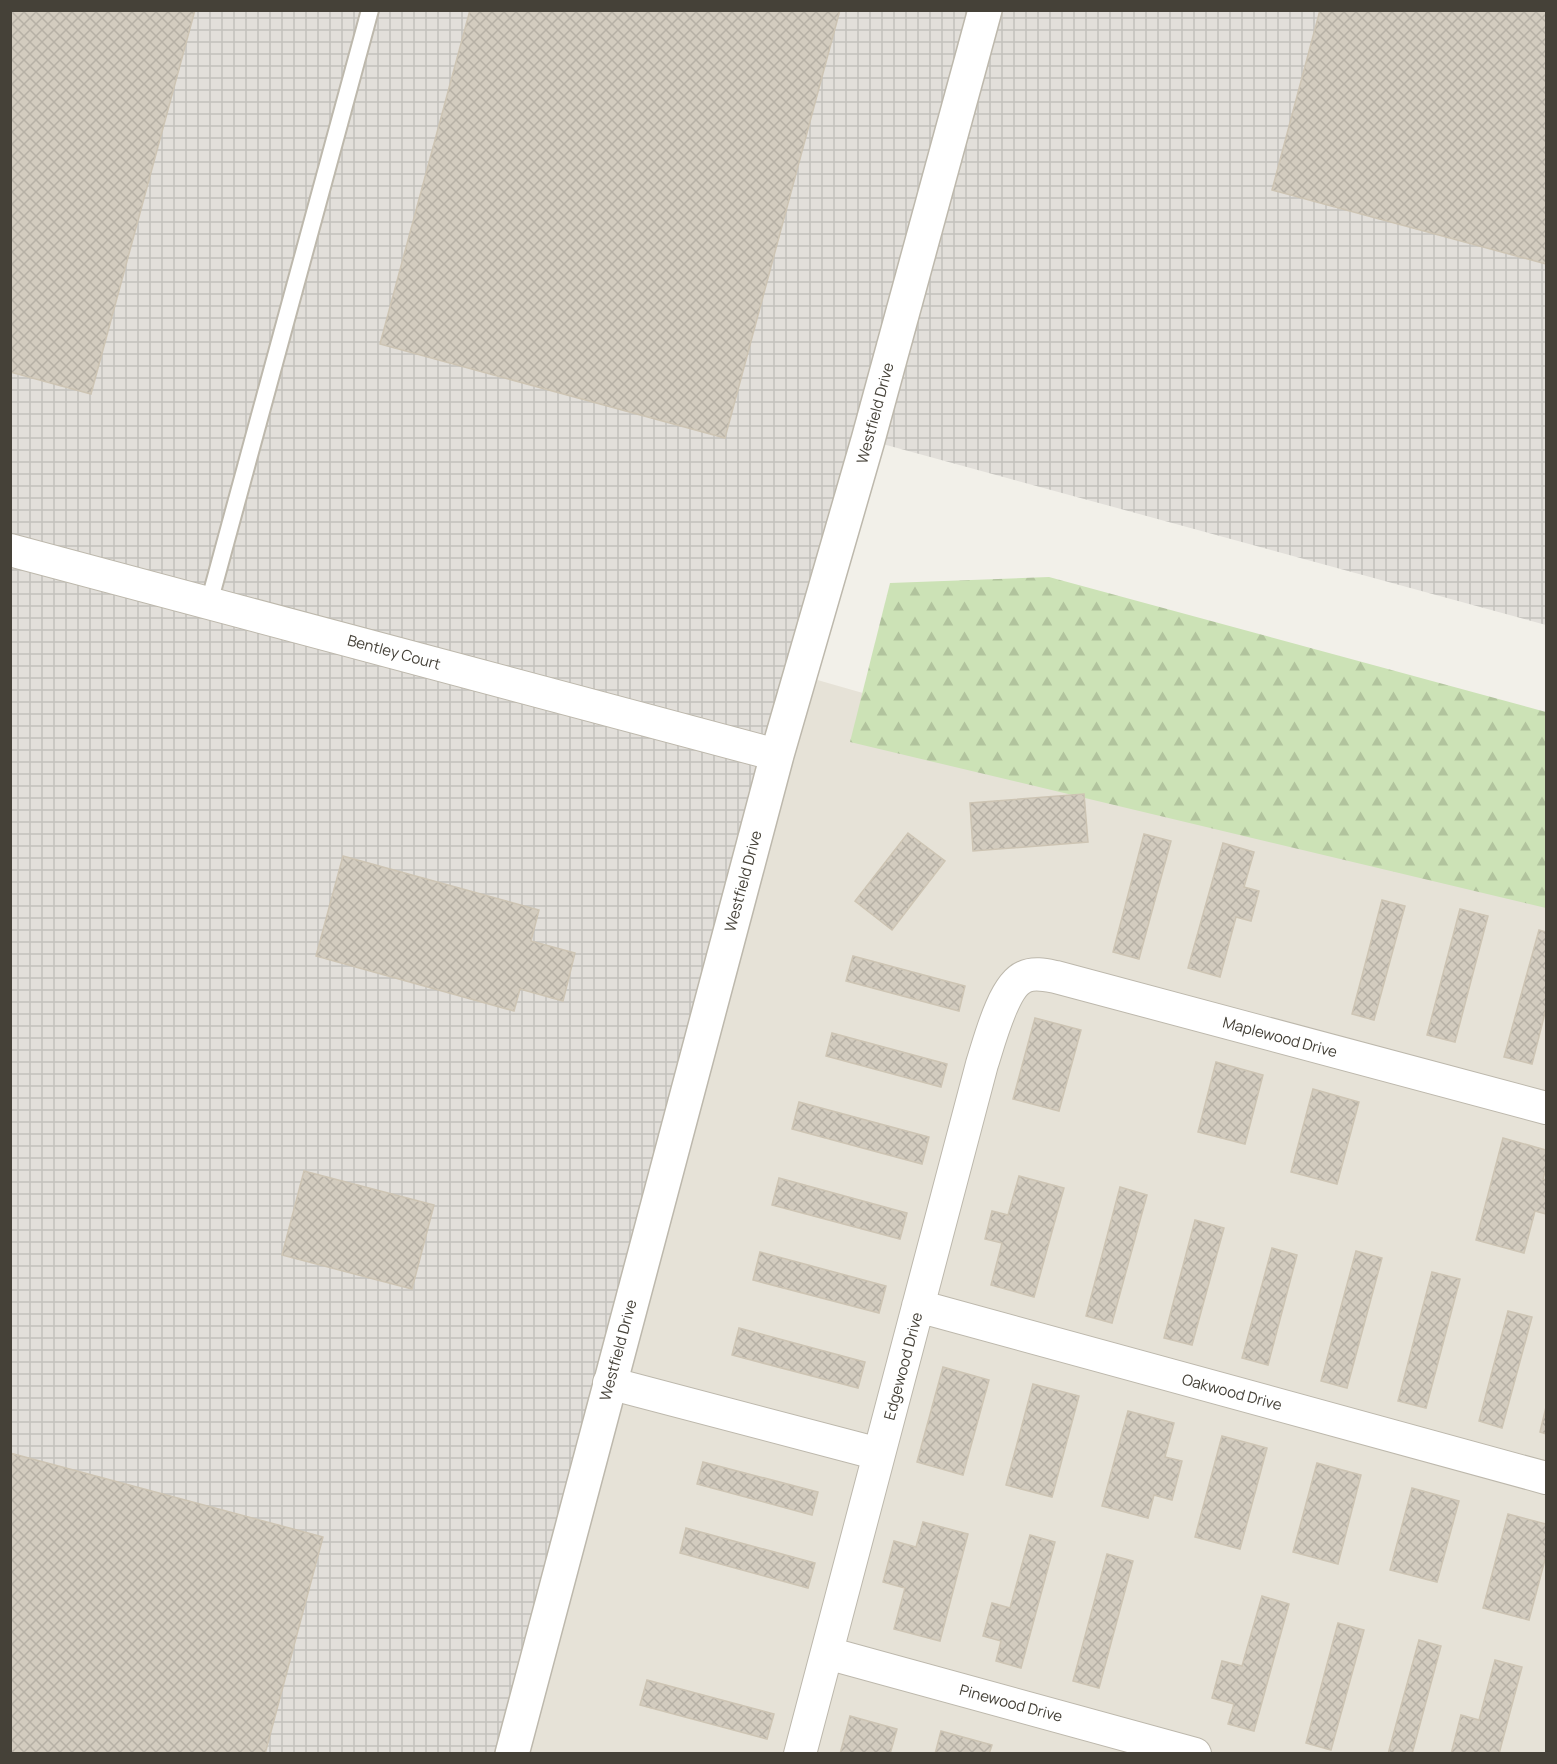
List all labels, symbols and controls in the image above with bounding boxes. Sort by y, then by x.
street label: Westfield Drive [851,360,899,466]
street label: Bentley Court [345,629,443,675]
street label: Westfield Drive [719,828,767,934]
street label: Maplewood Drive [1220,1012,1340,1062]
street label: Westfield Drive [594,1297,642,1403]
street label: Edgewood Drive [879,1310,928,1422]
street label: Oakwood Drive [1180,1369,1284,1415]
street label: Pinewood Drive [957,1679,1065,1727]

